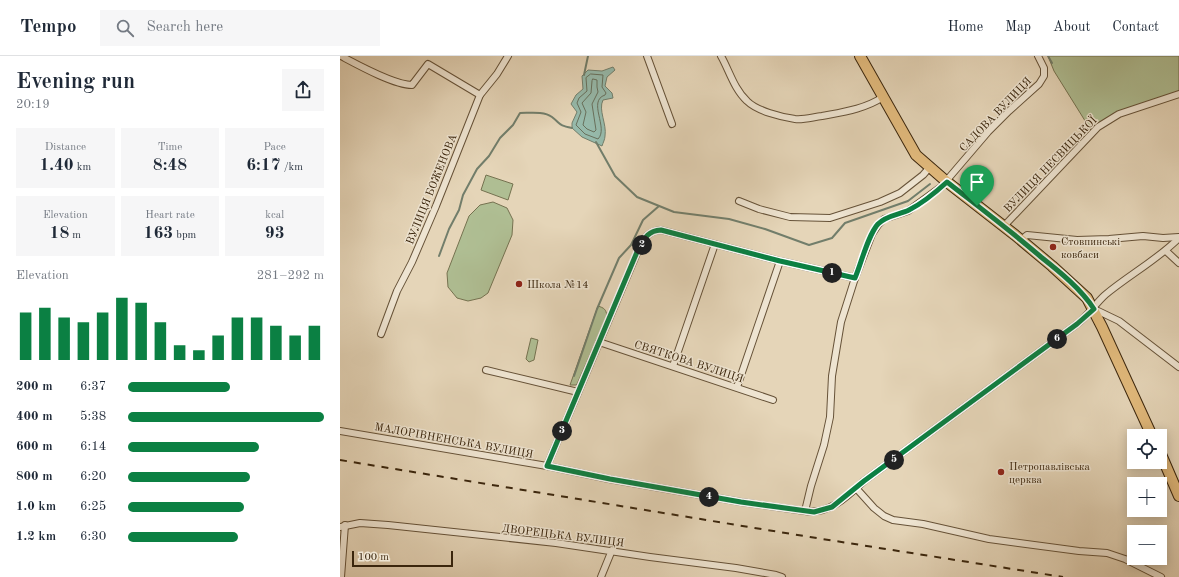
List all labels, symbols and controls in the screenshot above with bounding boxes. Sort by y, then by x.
search box [100,10,380,46]
icon: search [114,17,136,39]
text: Tempo [20,18,76,37]
text: Search here [146,20,223,35]
text: Home [948,20,983,34]
text: Map [1005,20,1031,34]
text: About [1053,20,1090,34]
text: Contact [1112,20,1159,34]
button: share [282,69,324,111]
text: Evening run [16,71,135,93]
street label: САДОВА ВУЛИЦЯ [958,76,1034,154]
text: 20:19 [16,98,50,111]
street label: ВУЛИЦЯ НЕСВИЦЬКОЇ [1001,114,1100,215]
street label: ВУЛИЦЯ БОЖЕНОВА [405,132,460,246]
text: Distance [45,142,86,153]
text: Time [158,142,182,153]
text: Pace [264,142,286,153]
text: 1.40 [39,157,74,174]
text: 8:48 [153,157,187,174]
text: 6:17 [246,157,281,174]
text: km [74,162,91,173]
text: /km [281,162,303,173]
pin [960,165,994,206]
icon: arrive [966,171,988,193]
text: Elevation [43,210,88,221]
text: Heart rate [145,210,195,221]
text: kcal [265,210,284,221]
text: 18 [50,225,69,242]
text: 163 [144,225,173,242]
text: 93 [265,225,285,242]
text: m [69,230,81,241]
text: bpm [173,230,196,241]
pin: 2 [632,235,652,255]
place label: Стовпинські ковбаси [1061,237,1120,261]
text: 2 [639,239,645,250]
marker: Стовпинські ковбаси [1048,242,1058,252]
pin: 1 [822,263,842,283]
text: 1 [829,267,835,278]
text: Elevation [16,269,69,282]
text: 281–292 m [257,269,324,282]
marker: Школа №14 [514,279,524,289]
place label: Школа №14 [527,280,589,291]
pin: 6 [1047,329,1067,349]
text: 6 [1054,333,1060,344]
street label: СВЯТКОВА ВУЛИЦЯ [633,340,745,385]
text: 200 m [16,380,53,393]
text: 6:37 [80,380,106,393]
text: 400 m [16,410,53,423]
text: 5:38 [80,410,106,423]
pin: 3 [552,421,572,441]
street label: МАЛОРІВНЕНСЬКА ВУЛИЦЯ [373,422,534,461]
text: 3 [559,425,565,436]
map controls [1127,429,1167,565]
button: locate [1127,429,1167,469]
text: 600 m [16,440,53,453]
text: 6:14 [80,440,106,453]
pin: 5 [884,450,904,470]
text: 5 [891,454,897,465]
place label: Петропавлівська церква [1009,462,1090,486]
marker: Петропавлівська церква [996,467,1006,477]
text: 800 m [16,470,53,483]
text: 6:20 [80,470,106,483]
button: + [1127,477,1167,517]
pin: 4 [699,487,719,507]
text: 4 [706,491,712,502]
text: 1.0 km [16,500,56,513]
text: 6:25 [80,500,106,513]
street label: ДВОРЕЦЬКА ВУЛИЦЯ [501,524,625,549]
button: − [1127,525,1167,565]
text: 1.2 km [16,530,56,543]
text: 6:30 [80,530,106,543]
scale bar [352,549,453,568]
text: 100 m [358,552,389,563]

